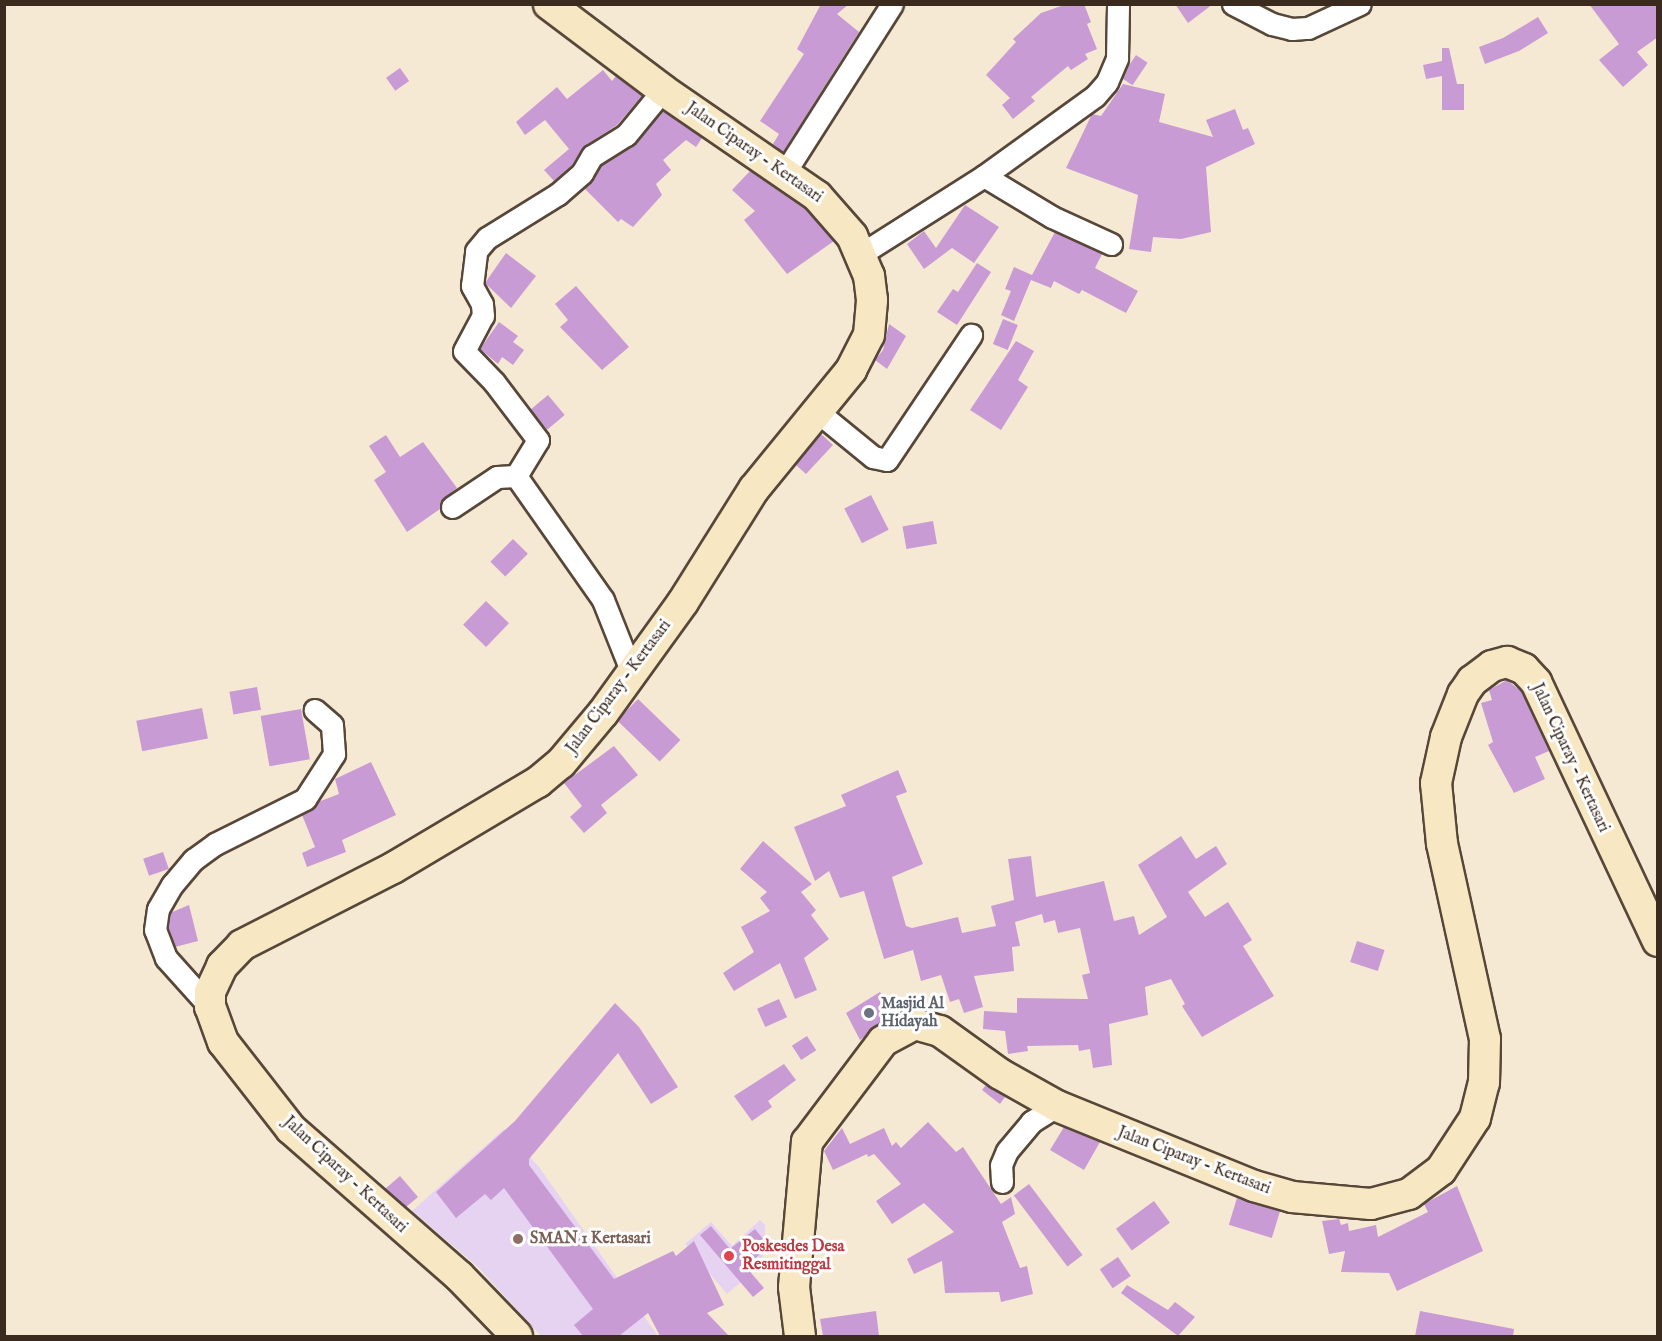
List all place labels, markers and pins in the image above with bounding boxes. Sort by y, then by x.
place label: Masjid Al Hidayah [881,994,944,1032]
marker: Masjid Al Hidayah [862,1006,876,1020]
place label: SMAN 1 Kertasari [530,1229,651,1249]
marker: SMAN 1 Kertasari [511,1232,525,1246]
place label: Poskesdes Desa Resmitinggal [742,1237,844,1275]
marker: Poskesdes Desa Resmitinggal [720,1247,738,1265]

